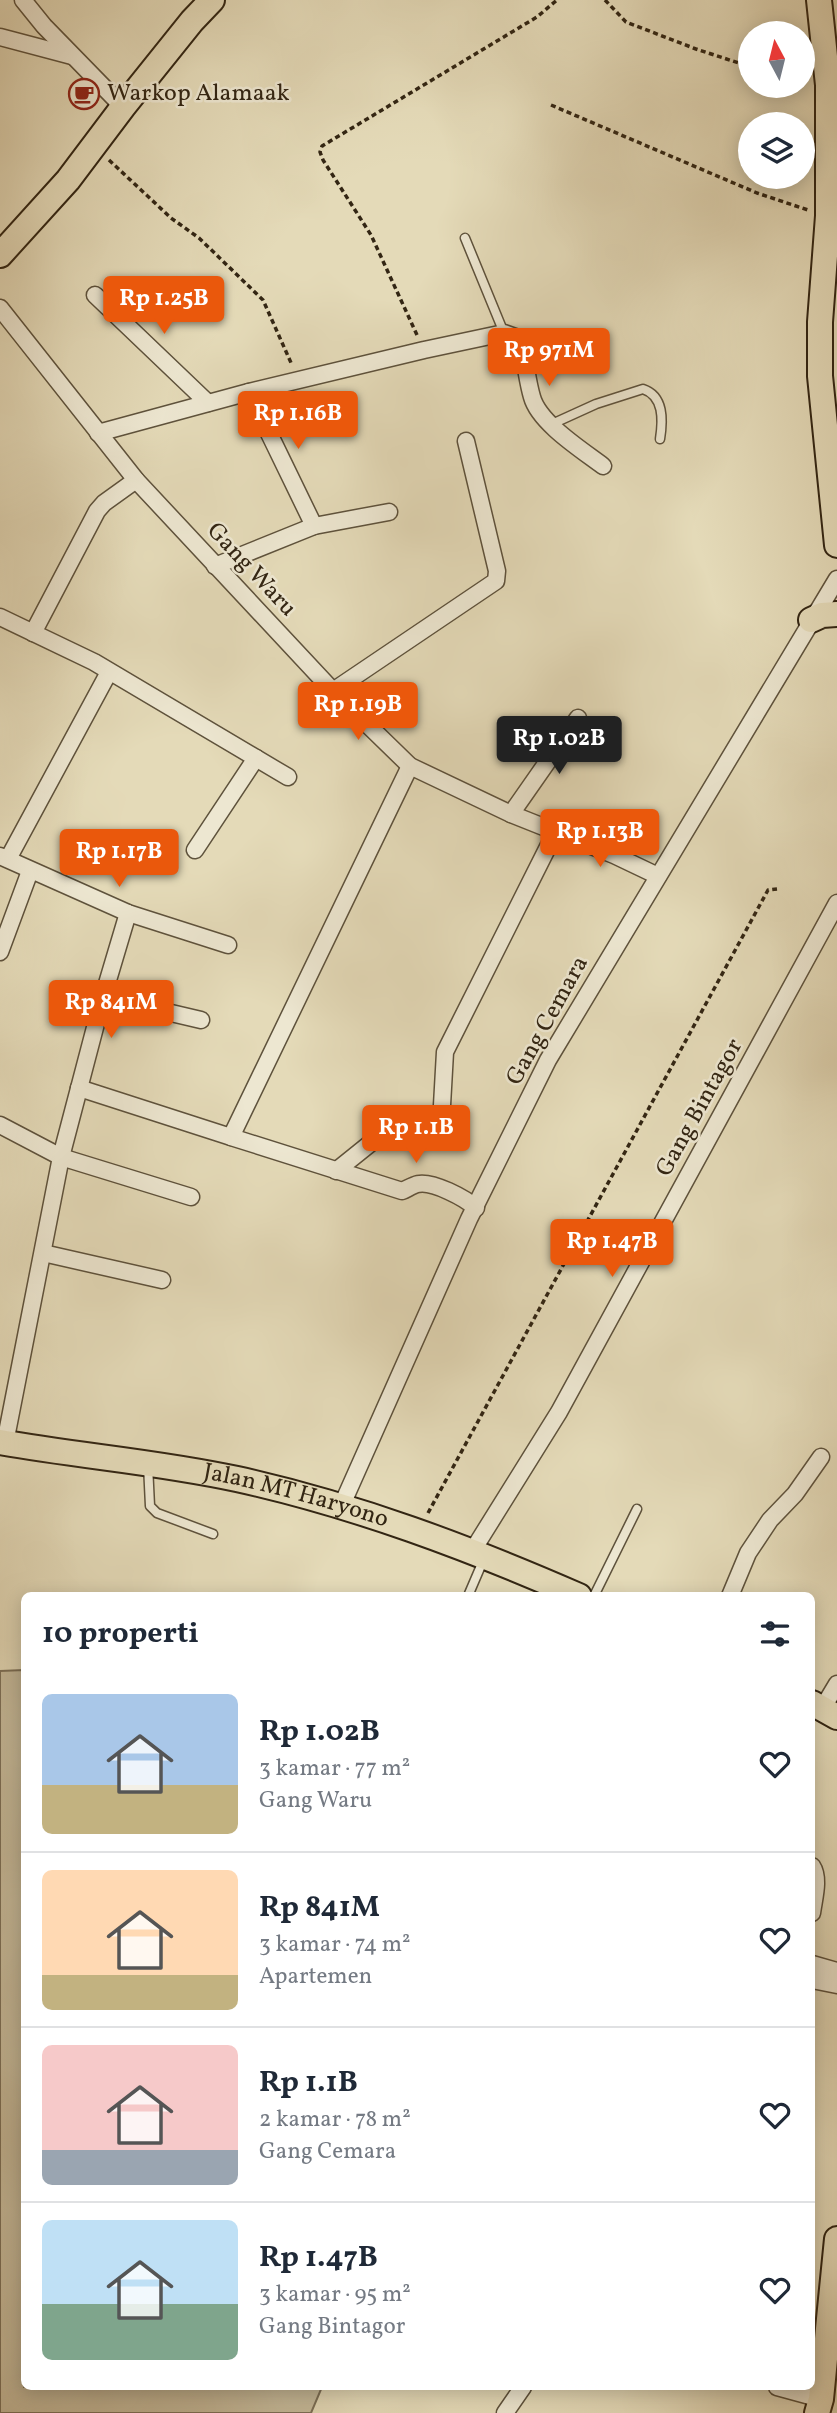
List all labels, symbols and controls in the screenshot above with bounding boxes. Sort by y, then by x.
north arrow [738,21,816,98]
map controls [738,21,815,189]
cafe icon: Warkop Alamaak [67,77,101,111]
place label: Warkop Alamaak [107,77,290,111]
button: layers [738,112,815,189]
pin: Rp 1.25B [92,276,236,336]
text: Rp 1.25B [119,283,209,315]
pin: Rp 971M [484,328,614,388]
text: Rp 971M [504,335,594,367]
pin: Rp 1.16B [226,392,370,451]
text: Rp 1.16B [254,398,342,430]
street label: Gang Waru [198,515,304,625]
pin: Rp 1.19B [286,682,430,742]
text: Rp 1.19B [314,689,402,721]
pin: Rp 1.02B [487,716,631,776]
text: Rp 1.02B [513,723,605,755]
pin: Rp 1.13B [528,810,672,869]
text: Rp 1.13B [556,816,644,848]
pin: Rp 1.17B [47,830,191,889]
text: Rp 1.17B [76,836,162,868]
street label: Gang Cemara [498,950,598,1092]
pin: Rp 841M [46,981,176,1040]
text: Rp 841M [65,987,157,1019]
street label: Gang Bintagor [648,1033,752,1183]
pin: Rp 1.1B [351,1106,481,1165]
text: Rp 1.1B [378,1112,454,1144]
pin: Rp 1.47B [540,1220,684,1279]
text: Rp 1.47B [566,1226,658,1258]
street label: Jalan MT Haryono [200,1456,393,1537]
text: 10 properti [42,1613,199,1655]
icon: filters [756,1615,794,1653]
text: Rp 1.02B [259,1711,380,1753]
icon: home [98,1722,182,1806]
icon: heart [756,1745,794,1783]
text: 3 kamar · 77 m² [259,1753,410,1785]
text: Gang Waru [259,1785,372,1817]
text: Rp 841M [259,1887,380,1929]
icon: home [98,1898,182,1982]
icon: heart [756,1921,794,1959]
text: 3 kamar · 74 m² [259,1929,411,1961]
text: Apartemen [259,1961,372,1993]
text: Rp 1.1B [259,2062,358,2104]
icon: home [98,2073,182,2157]
icon: heart [756,2096,794,2134]
text: 2 kamar · 78 m² [259,2104,411,2136]
text: Gang Cemara [259,2136,396,2168]
text: Rp 1.47B [259,2237,378,2279]
icon: home [98,2248,182,2332]
icon: heart [756,2271,794,2309]
text: 3 kamar · 95 m² [259,2279,411,2311]
text: Gang Bintagor [259,2311,406,2343]

